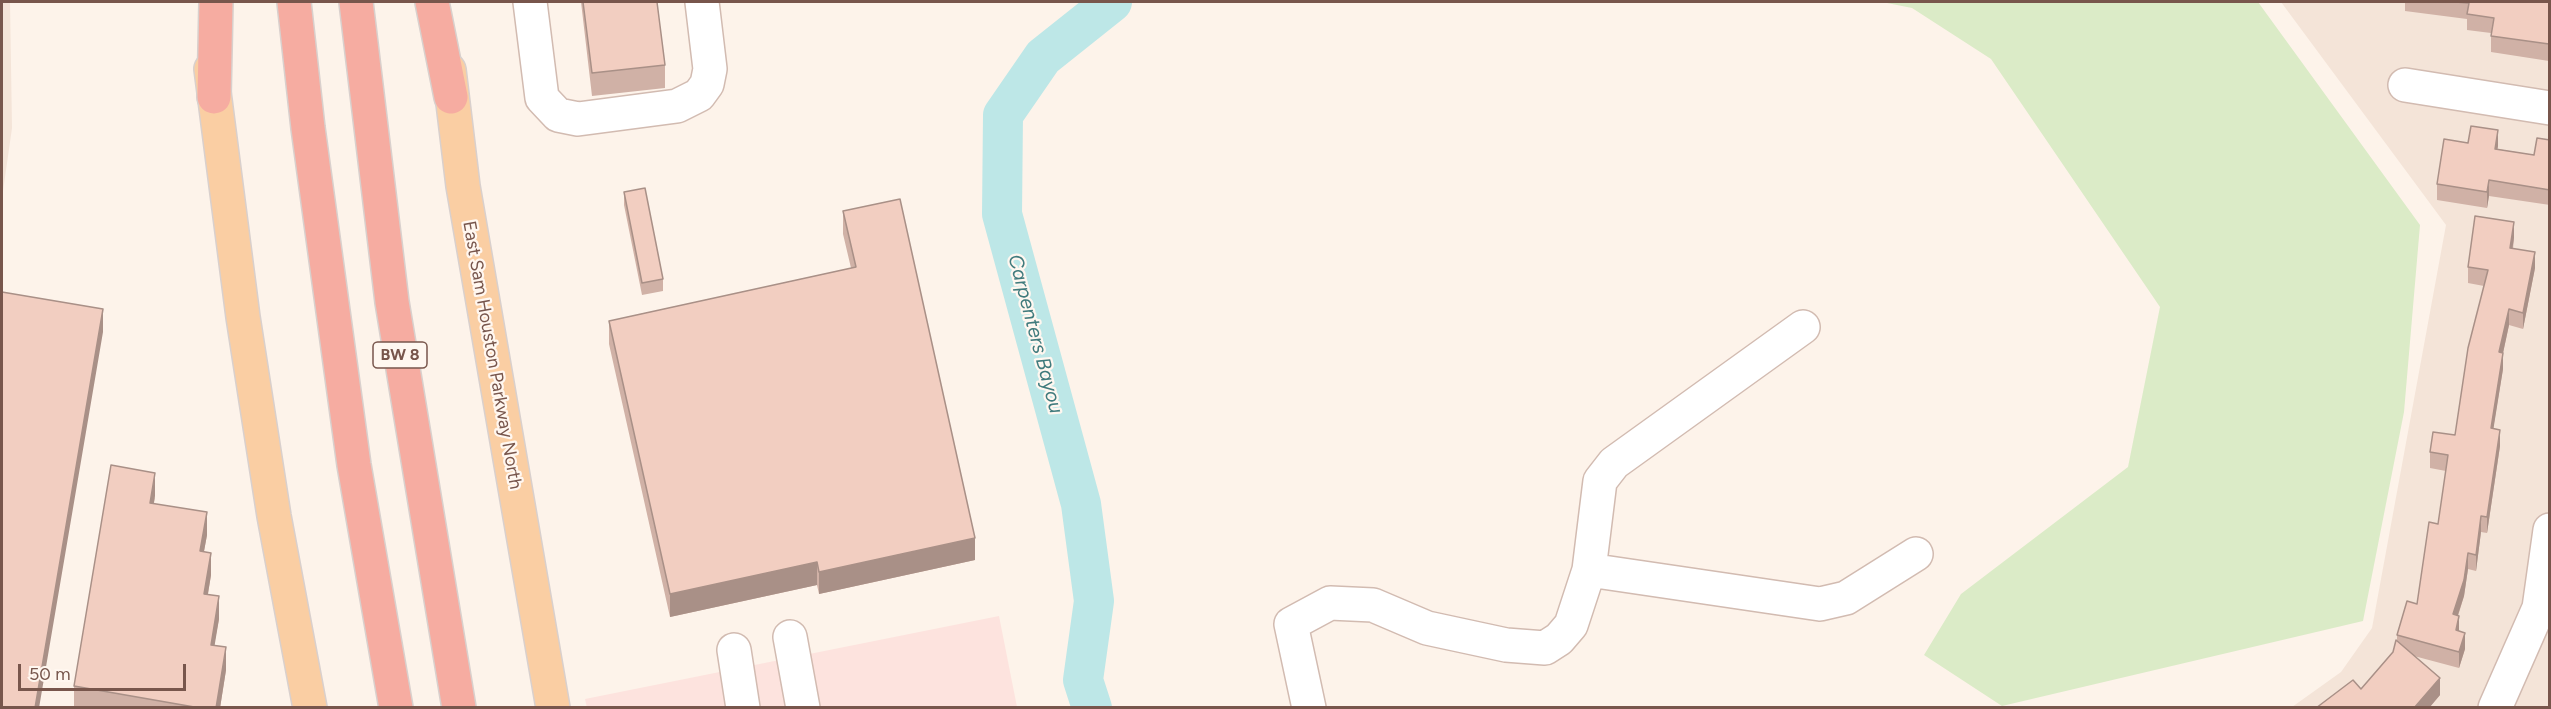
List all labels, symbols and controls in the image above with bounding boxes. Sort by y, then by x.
street label: East Sam Houston Parkway North [458,219,526,491]
water label: Carpenters Bayou [1002,252,1068,416]
road number: BW 8 [373,342,427,368]
scale bar [21,652,189,690]
text: 50 m [29,663,71,685]

